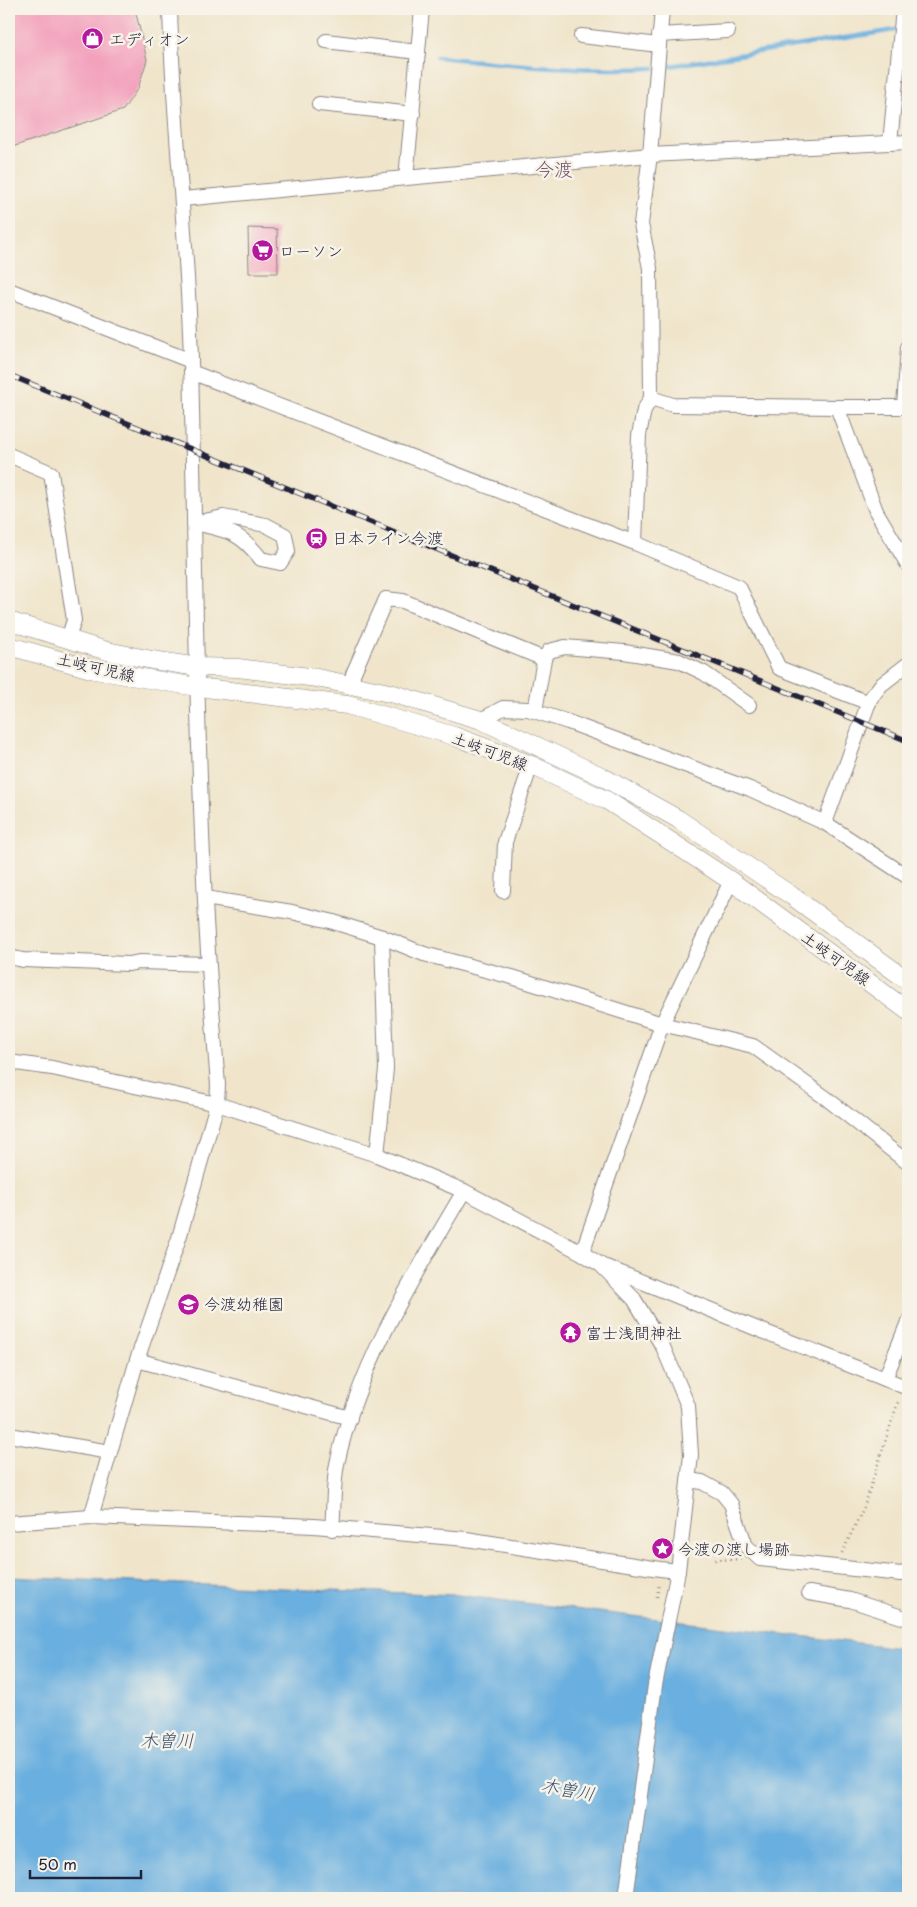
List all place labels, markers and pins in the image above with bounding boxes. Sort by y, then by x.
place label: エディオン [109,26,190,50]
shop icon: エディオン [81,27,105,51]
place label: ローソン [279,238,343,262]
supermarket icon: ローソン [251,239,275,263]
place label: 日本ライン今渡 [332,525,443,549]
station icon: 日本ライン今渡 [304,526,328,550]
place label: 今渡幼稚園 [204,1291,284,1315]
school or university icon: 今渡幼稚園 [176,1292,200,1316]
place label: 富士浅間神社 [586,1320,682,1344]
temple icon: 富士浅間神社 [558,1321,582,1345]
place label: 今渡の渡し場跡 [678,1536,790,1560]
place icon: 今渡の渡し場跡 [650,1537,674,1561]

